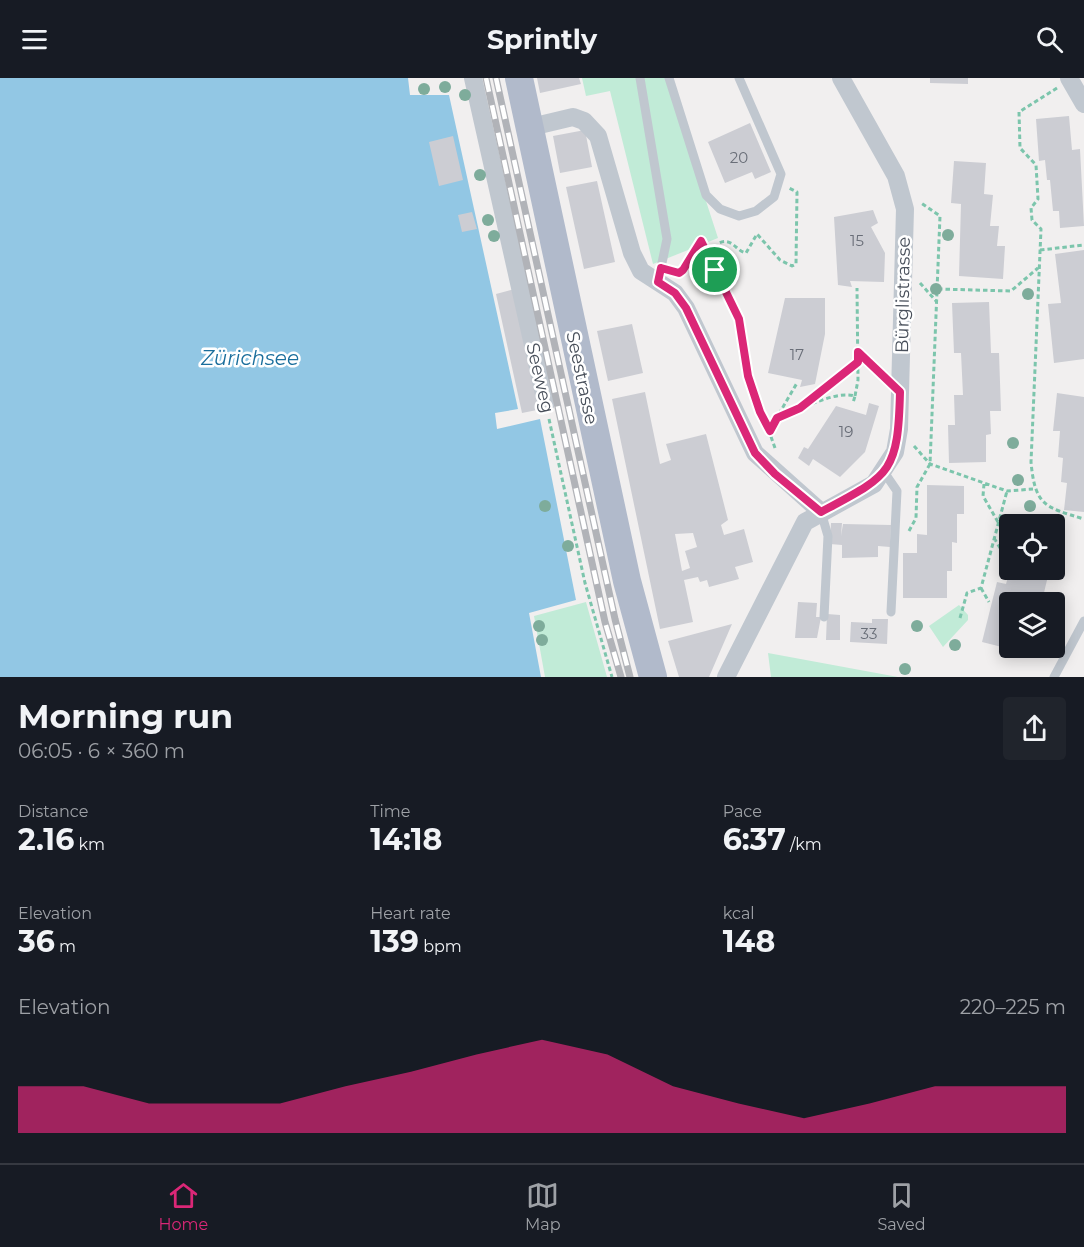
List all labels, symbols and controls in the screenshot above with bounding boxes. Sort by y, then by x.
icon: menu [18,23,51,56]
text: Sprintly [487,23,597,56]
icon: search [1033,23,1066,56]
house number: 20 [730,148,748,167]
house number: 15 [850,231,864,250]
street label: Bürglistrasse [891,237,915,353]
pin [689,244,740,295]
icon: arrive [698,253,731,286]
street label: Seestrasse [561,330,603,427]
street label: Seeweg [521,341,559,415]
house number: 17 [790,345,804,364]
water label: Zürichsee [200,346,299,370]
house number: 19 [839,422,853,441]
map controls [999,514,1065,658]
button: locate [999,514,1065,580]
button: layers [999,592,1065,658]
house number: 33 [861,624,877,643]
text: Morning run [18,696,233,736]
button: share [1003,697,1066,760]
text: 06:05 · 6 × 360 m [18,739,185,763]
text: Distance [18,802,88,821]
text: Time [370,802,410,821]
text: Pace [723,802,762,821]
text: 2.16 [18,821,74,858]
text: 14:18 [370,821,442,858]
text: 6:37 [723,821,786,858]
text: km [74,835,105,854]
text: /km [786,835,822,854]
text: Elevation [18,904,92,923]
text: Heart rate [370,904,451,923]
text: kcal [723,904,755,923]
text: 36 [18,923,55,960]
text: 139 [370,923,419,960]
text: 148 [723,923,775,960]
text: m [55,937,76,956]
text: bpm [419,937,462,956]
text: Elevation [18,995,110,1019]
text: 220–225 m [960,995,1066,1019]
tab: Home [158,1179,208,1234]
tab: Map [525,1179,561,1234]
tab: Saved [877,1179,926,1234]

